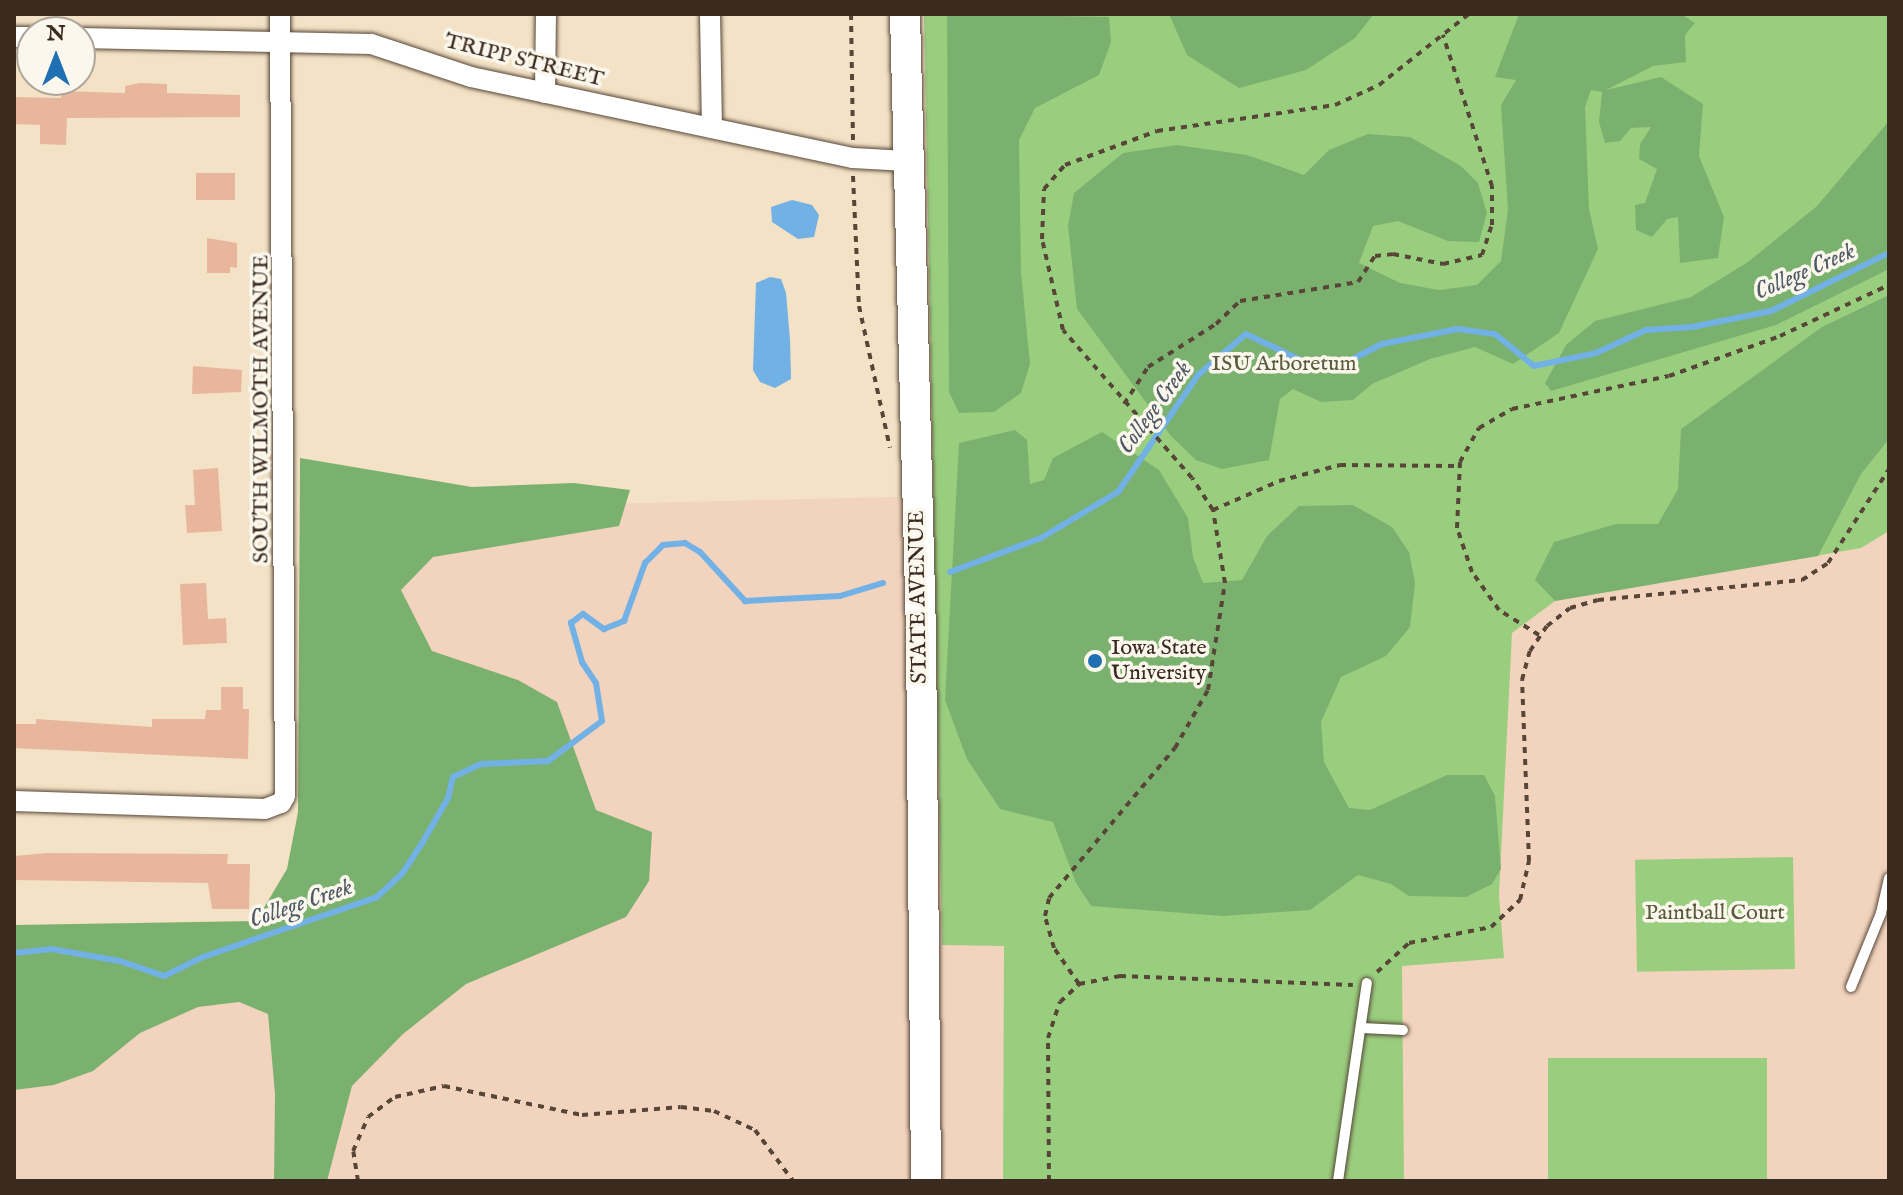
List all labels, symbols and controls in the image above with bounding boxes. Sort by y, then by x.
north arrow [16,16,96,96]
text: N [46,20,66,48]
street label: TRIPP STREET [442,29,606,93]
water label: College Creek [1750,237,1860,307]
street label: SOUTH WILMOTH AVENUE [249,255,275,563]
park label: ISU Arboretum [1212,352,1356,378]
water label: College Creek [1112,356,1198,460]
street label: STATE AVENUE [904,510,934,684]
place label: Iowa State University [1111,635,1207,686]
marker: Iowa State University [1086,652,1104,670]
water label: College Creek [246,873,356,935]
park label: Paintball Court [1645,901,1785,927]

